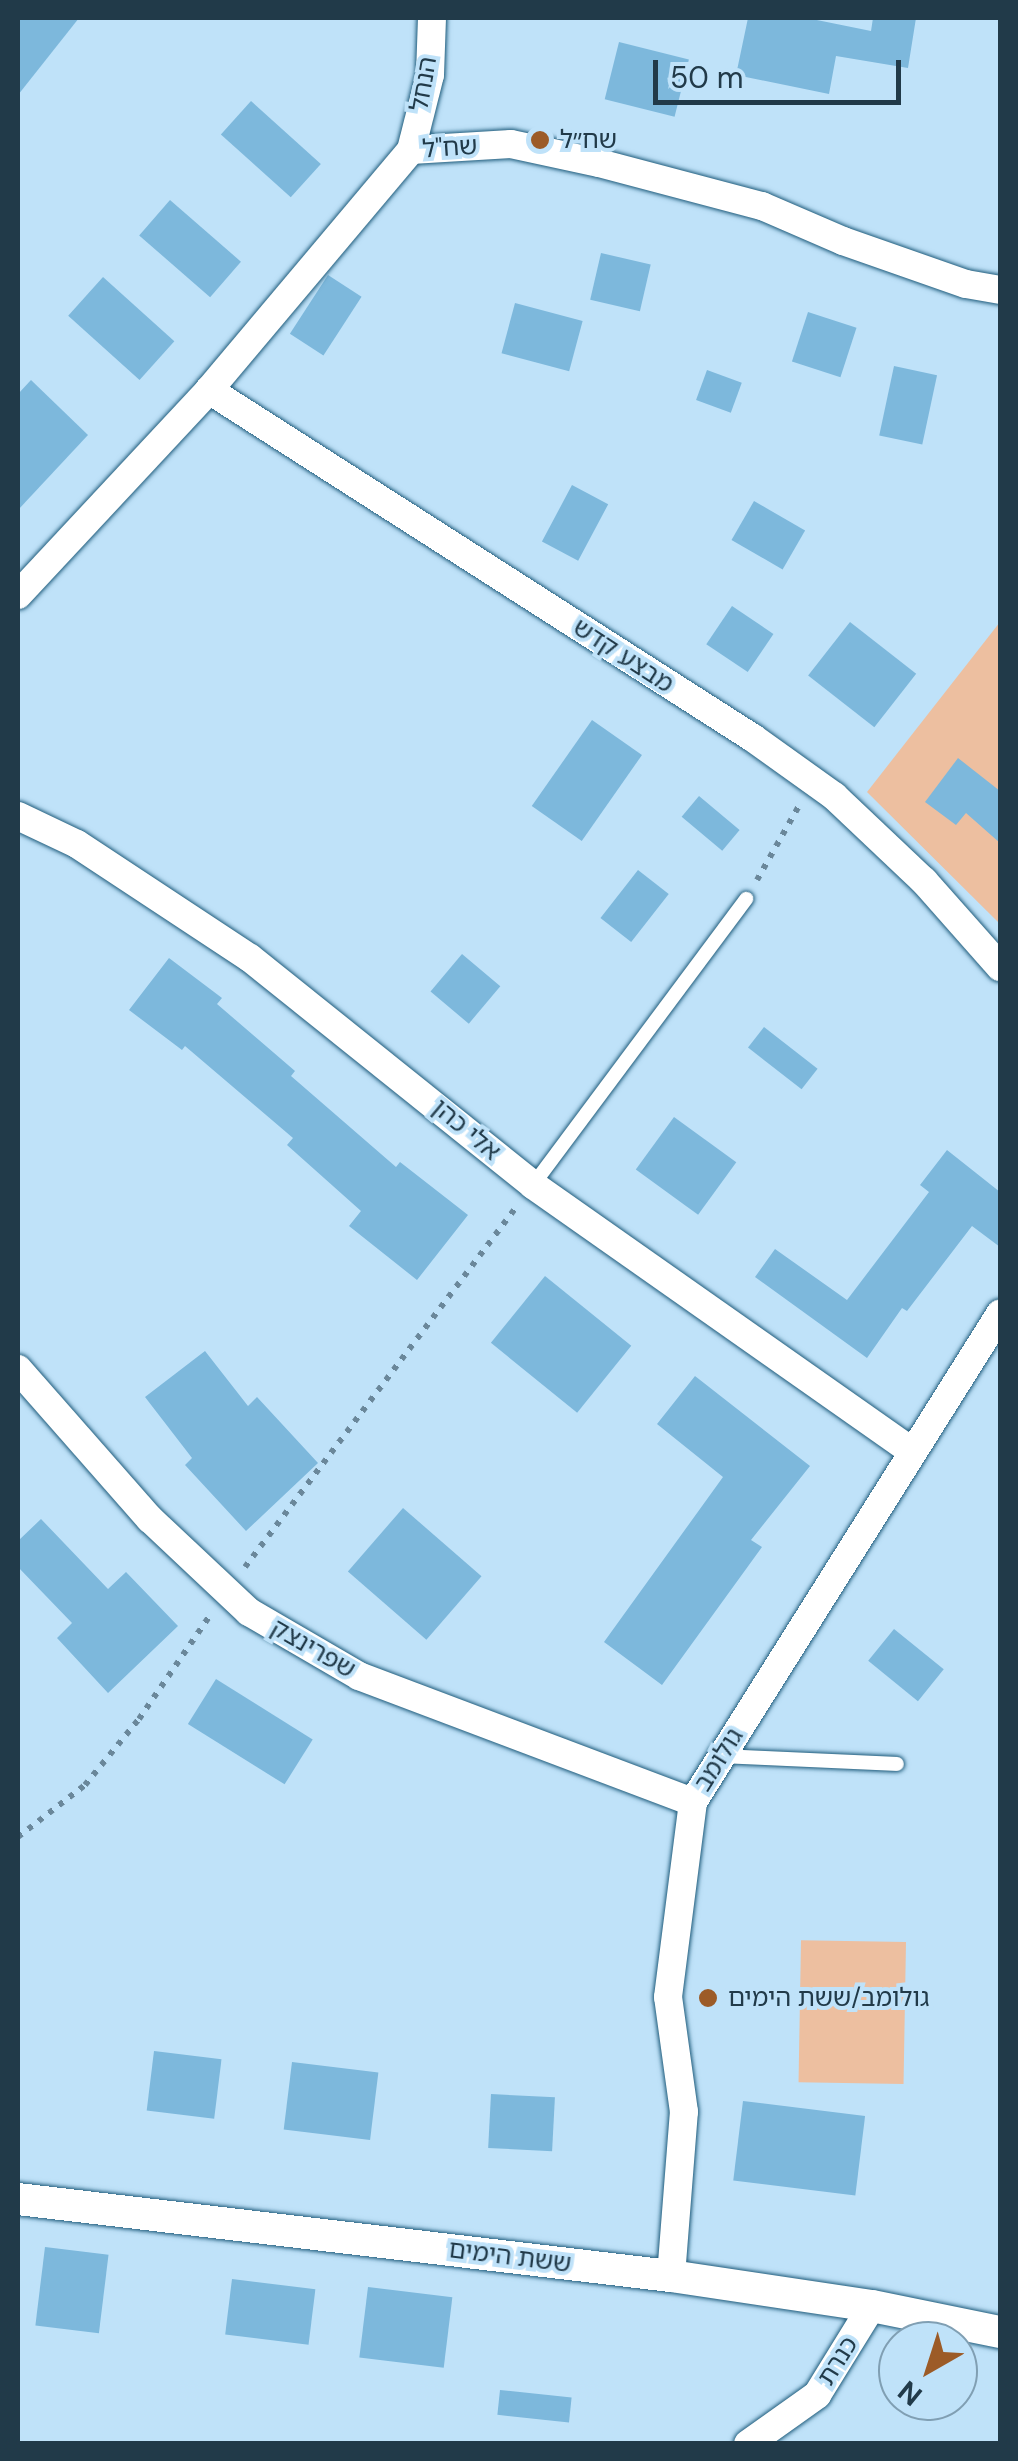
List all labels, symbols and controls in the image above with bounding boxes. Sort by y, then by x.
scale bar [658,40,906,102]
street label: הנחל [404,54,444,114]
text: 50 m [670,58,744,97]
place label: שח״ל [560,125,617,155]
marker: שח״ל [529,129,551,151]
street label: שח"ל [421,131,479,165]
street label: מבצע קדש [567,612,679,700]
street label: אלי כהן [426,1093,506,1167]
street label: שפרינצק [265,1613,361,1685]
street label: גולומב [688,1723,750,1797]
place label: גולומב/ששת הימים [728,1983,929,2013]
marker: גולומב/ששת הימים [697,1987,719,2009]
street label: ששת הימים [447,2235,573,2279]
north arrow [878,2321,978,2421]
street label: כנרת [812,2331,864,2391]
text: N [890,2372,930,2414]

